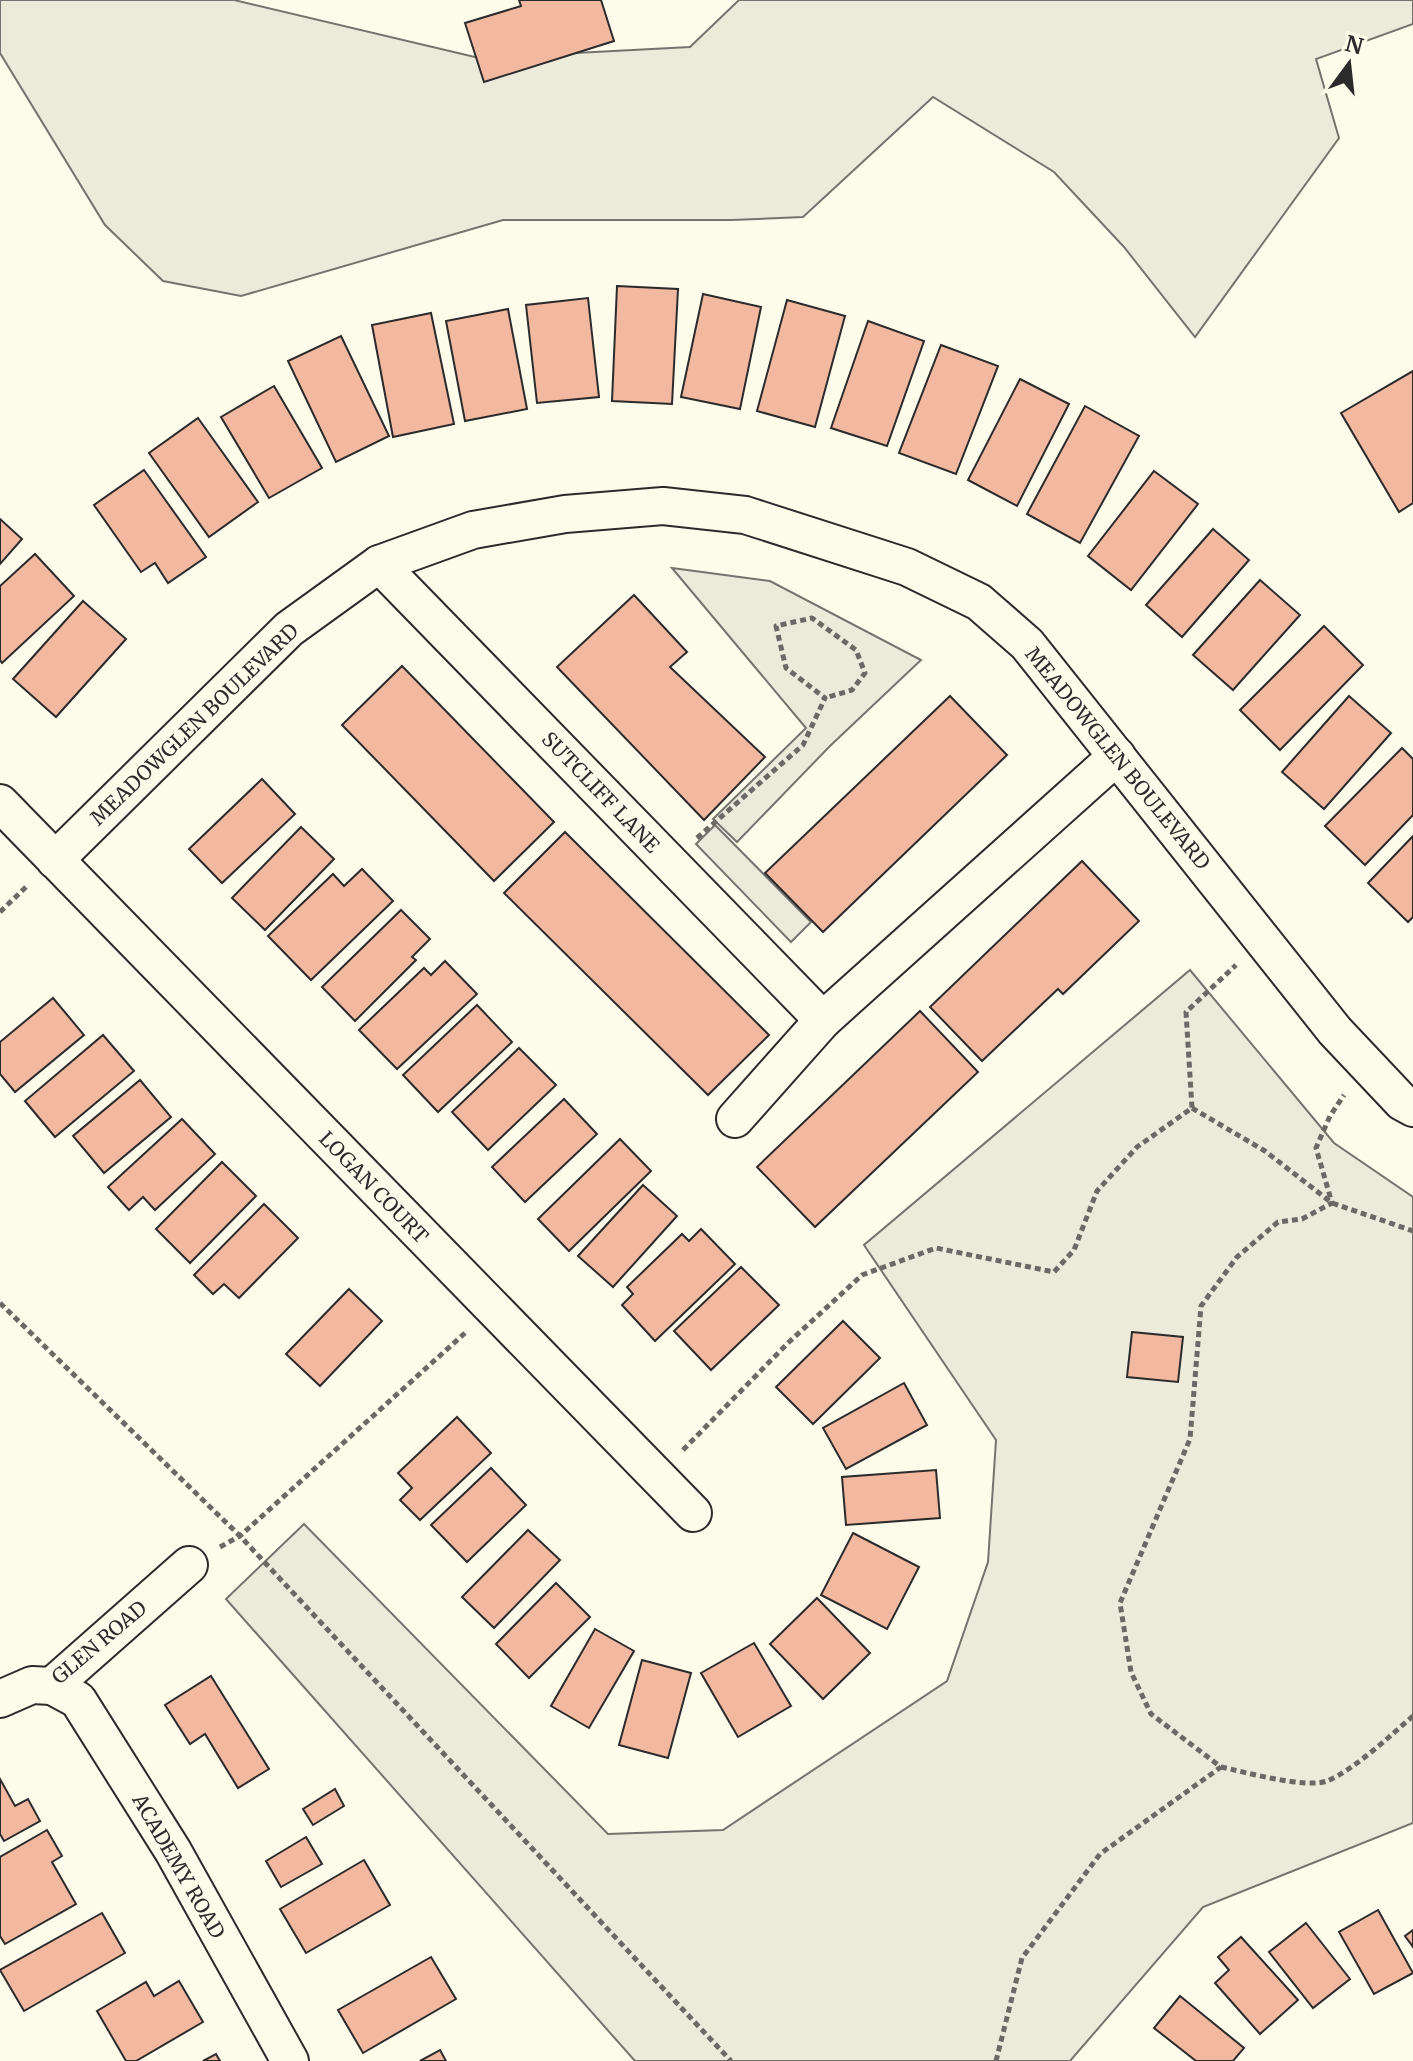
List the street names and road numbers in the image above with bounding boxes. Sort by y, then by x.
street label: MEADOWGLEN BOULEVARD [85,618,303,830]
street label: MEADOWGLEN BOULEVARD [1020,642,1216,874]
street label: SUTCLIFF LANE [537,726,665,858]
street label: LOGAN COURT [314,1126,434,1248]
street label: GLEN ROAD [46,1595,152,1689]
street label: ACADEMY ROAD [127,1788,231,1943]

